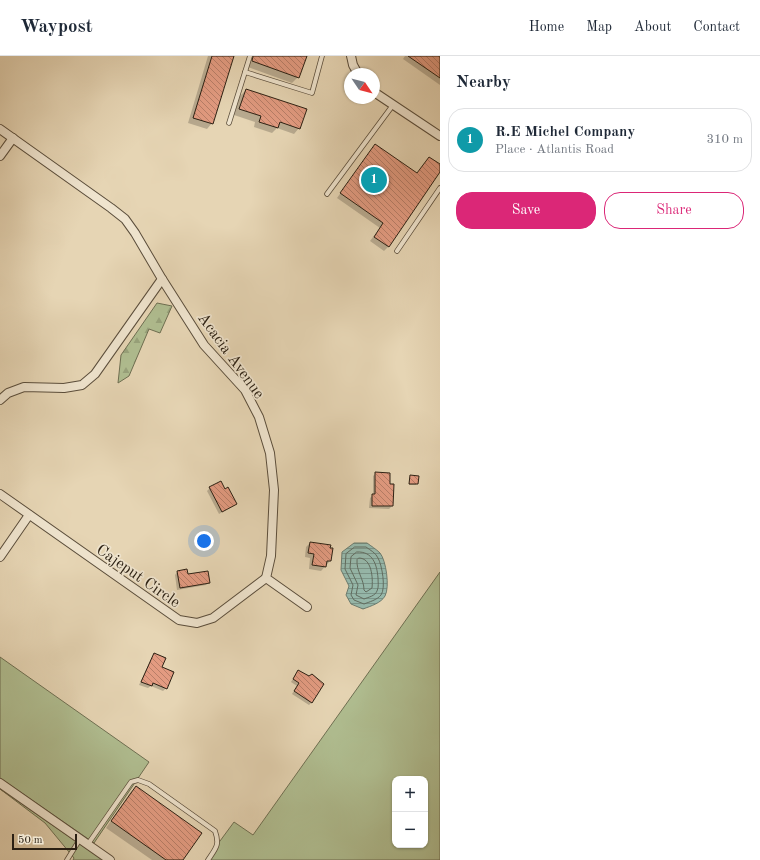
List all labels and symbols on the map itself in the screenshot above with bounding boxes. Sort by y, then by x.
north arrow [344,68,380,104]
pin: 1 [361,165,387,195]
street label: Acacia Avenue [194,310,267,402]
your location [194,531,214,551]
street label: Cajeput Circle [93,542,183,611]
scale bar [12,832,77,851]

